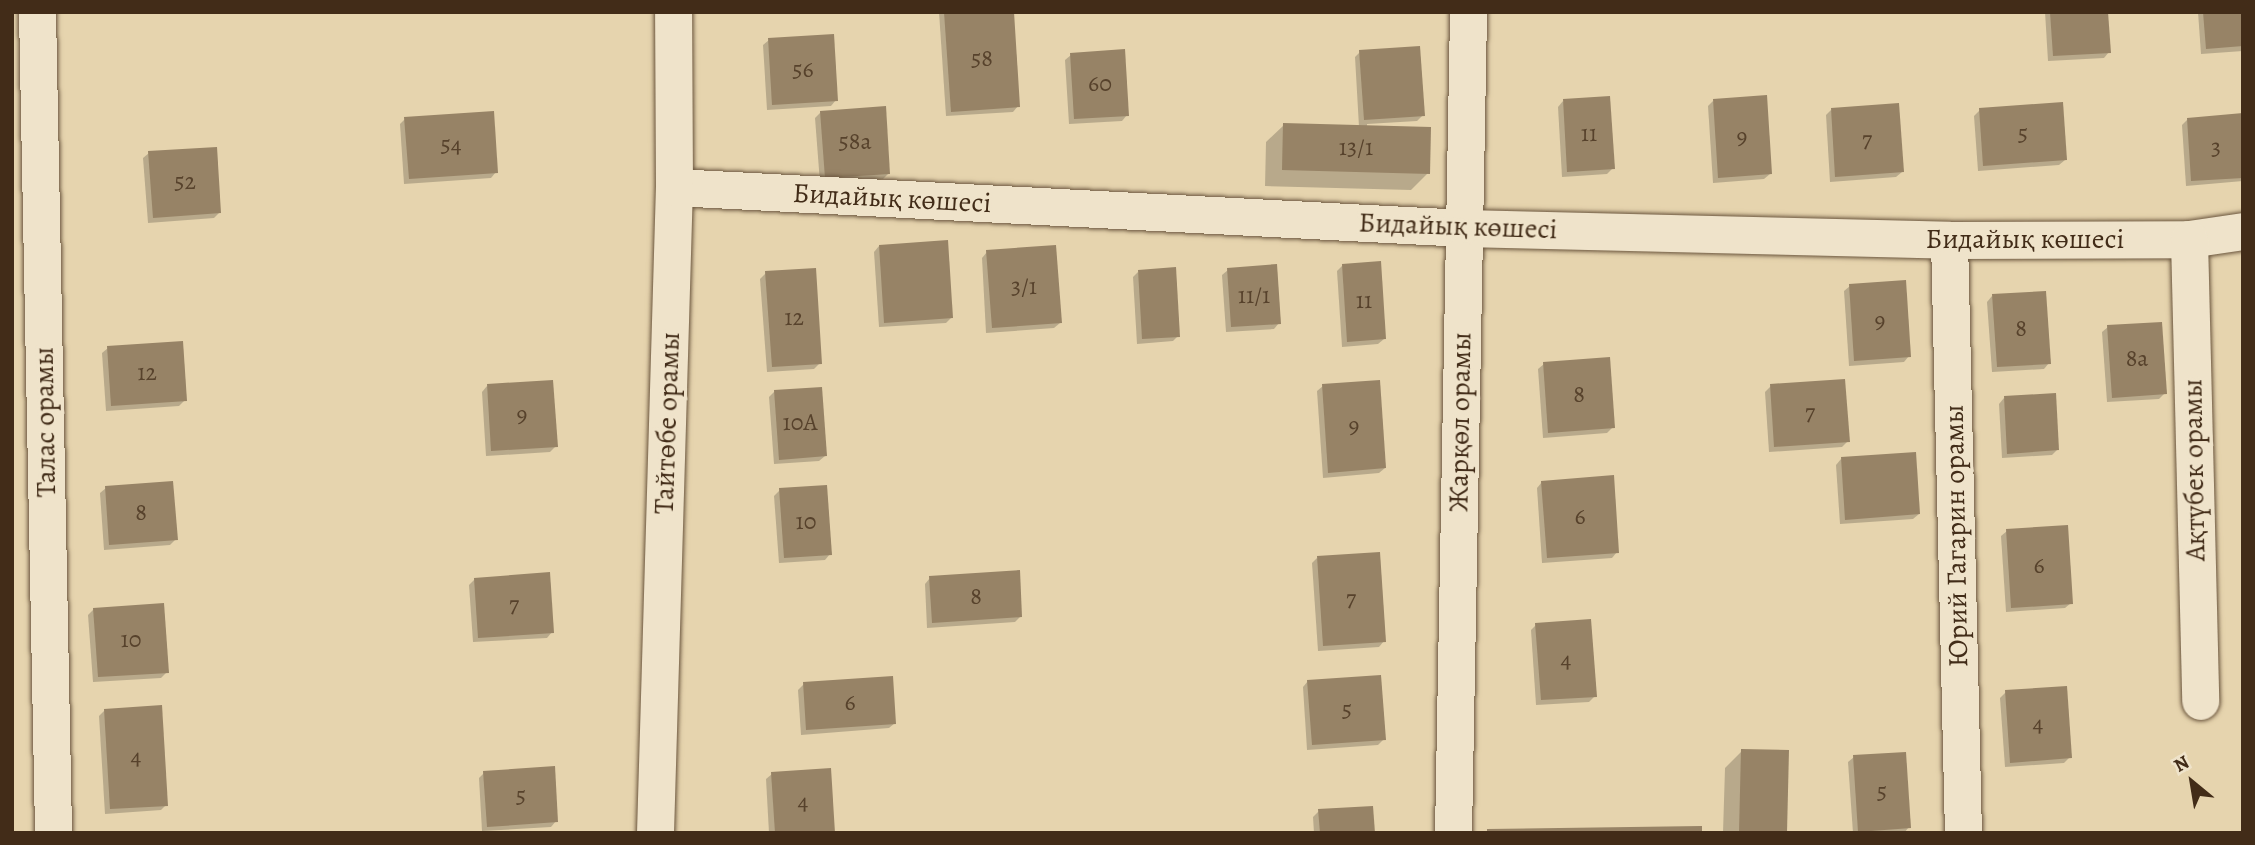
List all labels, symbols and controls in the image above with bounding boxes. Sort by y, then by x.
house number: 58 [971,45,993,73]
house number: 56 [792,56,814,84]
house number: 60 [1088,70,1112,98]
house number: 11 [1581,120,1597,148]
house number: 5 [2018,120,2028,148]
house number: 9 [1737,123,1747,151]
house number: 7 [1862,126,1872,154]
house number: 58а [838,128,872,156]
house number: 54 [440,131,462,159]
house number: 13/1 [1339,134,1373,162]
house number: 3 [2211,134,2221,162]
house number: 52 [174,168,196,196]
street label: Бидайық көшесі [792,176,992,220]
street label: Бидайық көшесі [1358,206,1558,246]
street label: Бидайық көшесі [1926,222,2124,256]
house number: 3/1 [1011,273,1037,301]
house number: 11/1 [1238,282,1270,310]
house number: 11 [1356,287,1372,315]
house number: 12 [784,304,804,332]
house number: 9 [1875,307,1885,335]
house number: 8 [2015,315,2027,343]
street label: Тайтөбе орамы [647,331,687,515]
street label: Жарқөл орамы [1442,332,1478,512]
house number: 8а [2126,345,2148,373]
street label: Талас орамы [27,346,63,498]
house number: 12 [137,359,157,387]
street label: Ақтүбек орамы [2176,379,2212,561]
house number: 8 [1573,381,1585,409]
house number: 7 [1805,399,1815,427]
house number: 9 [517,401,527,429]
street label: Юрий Гагарин орамы [1937,404,1975,668]
house number: 10А [782,409,818,437]
house number: 9 [1349,412,1359,440]
house number: 8 [135,499,147,527]
house number: 6 [1574,503,1586,531]
house number: 10 [796,508,816,536]
house number: 6 [2033,552,2045,580]
house number: 8 [970,583,982,611]
house number: 7 [1346,585,1356,613]
house number: 7 [509,591,519,619]
house number: 10 [121,626,141,654]
house number: 4 [1561,646,1571,674]
house number: 6 [844,689,856,717]
house number: 5 [1342,696,1352,724]
house number: 4 [2033,710,2043,738]
house number: 4 [131,743,141,771]
north arrow [2157,747,2227,817]
text: N [2169,749,2194,779]
house number: 5 [1877,778,1887,806]
house number: 5 [516,782,526,810]
house number: 4 [798,788,808,816]

